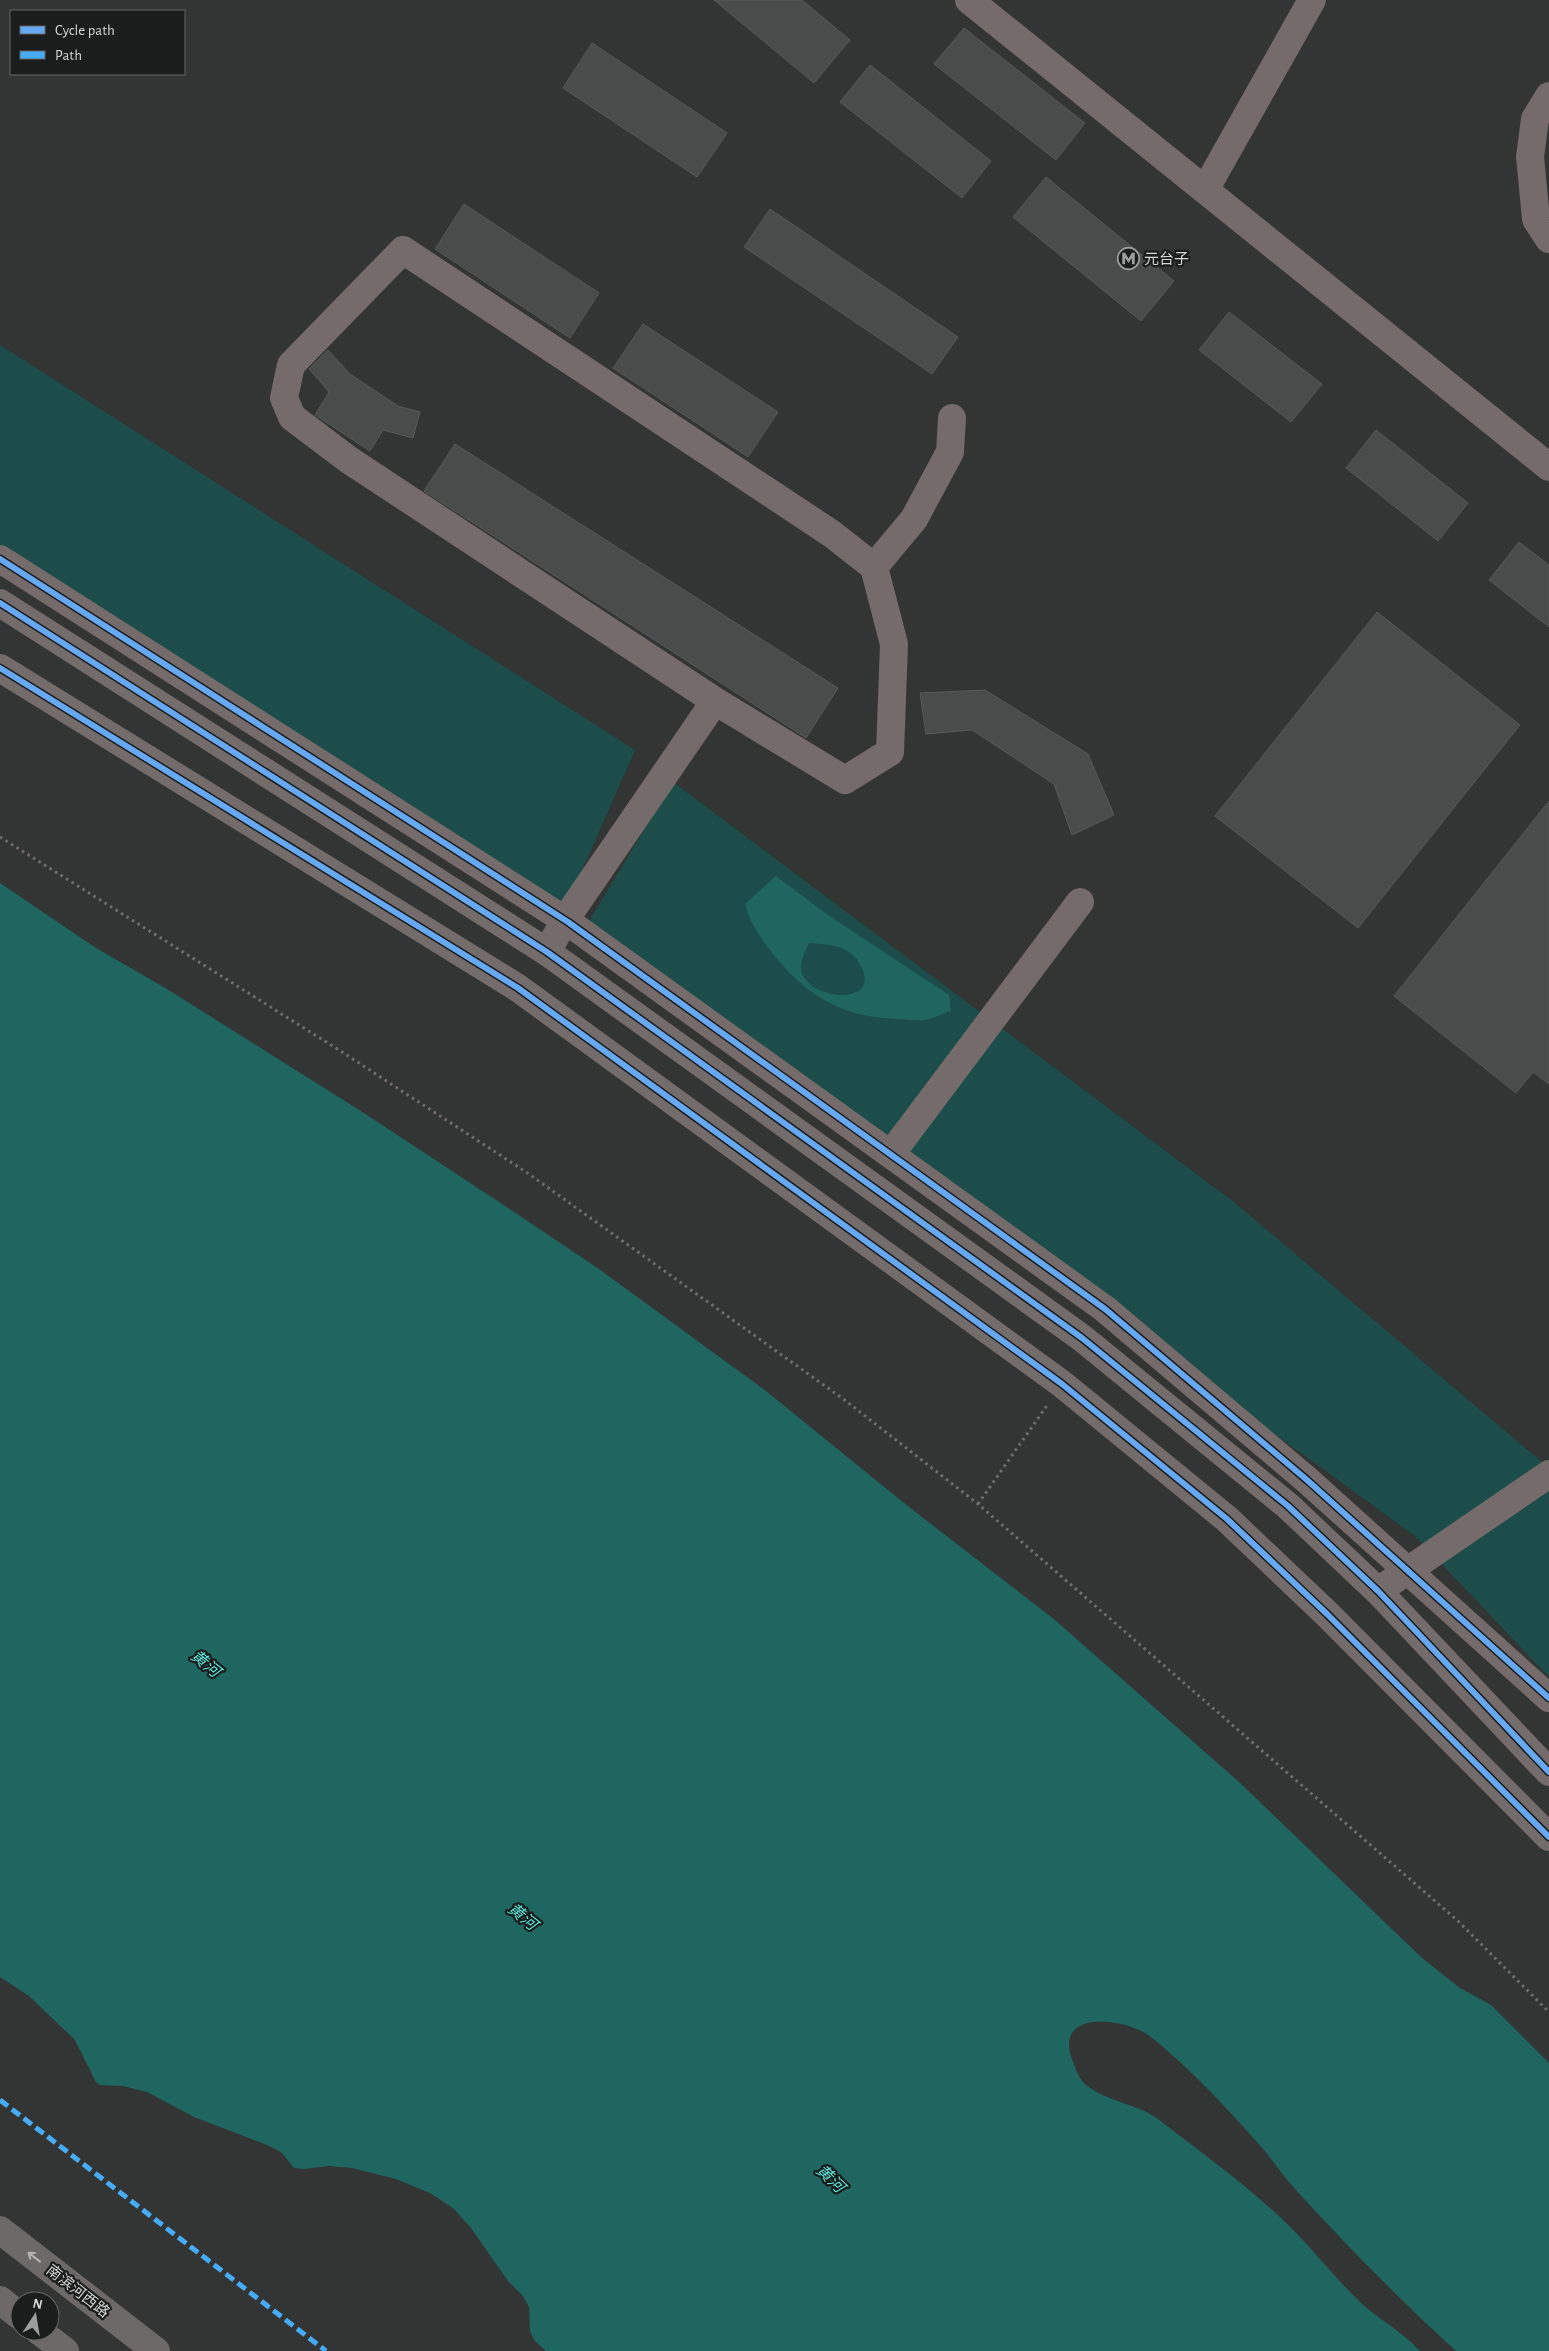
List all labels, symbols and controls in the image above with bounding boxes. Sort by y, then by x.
legend [10,10,185,75]
text: Cycle path [55,23,115,38]
text: Path [55,48,82,63]
metro station icon: 元台子 [1116,247,1140,271]
place label: 元台子 [1144,251,1189,267]
water label: 黄河 [188,1647,226,1682]
water label: 黄河 [505,1900,543,1935]
water label: 黄河 [813,2161,850,2198]
one-way arrow [28,2251,41,2262]
street label: 南滨河西路 [44,2262,112,2320]
north arrow [10,2291,60,2341]
text: N [31,2296,44,2312]

